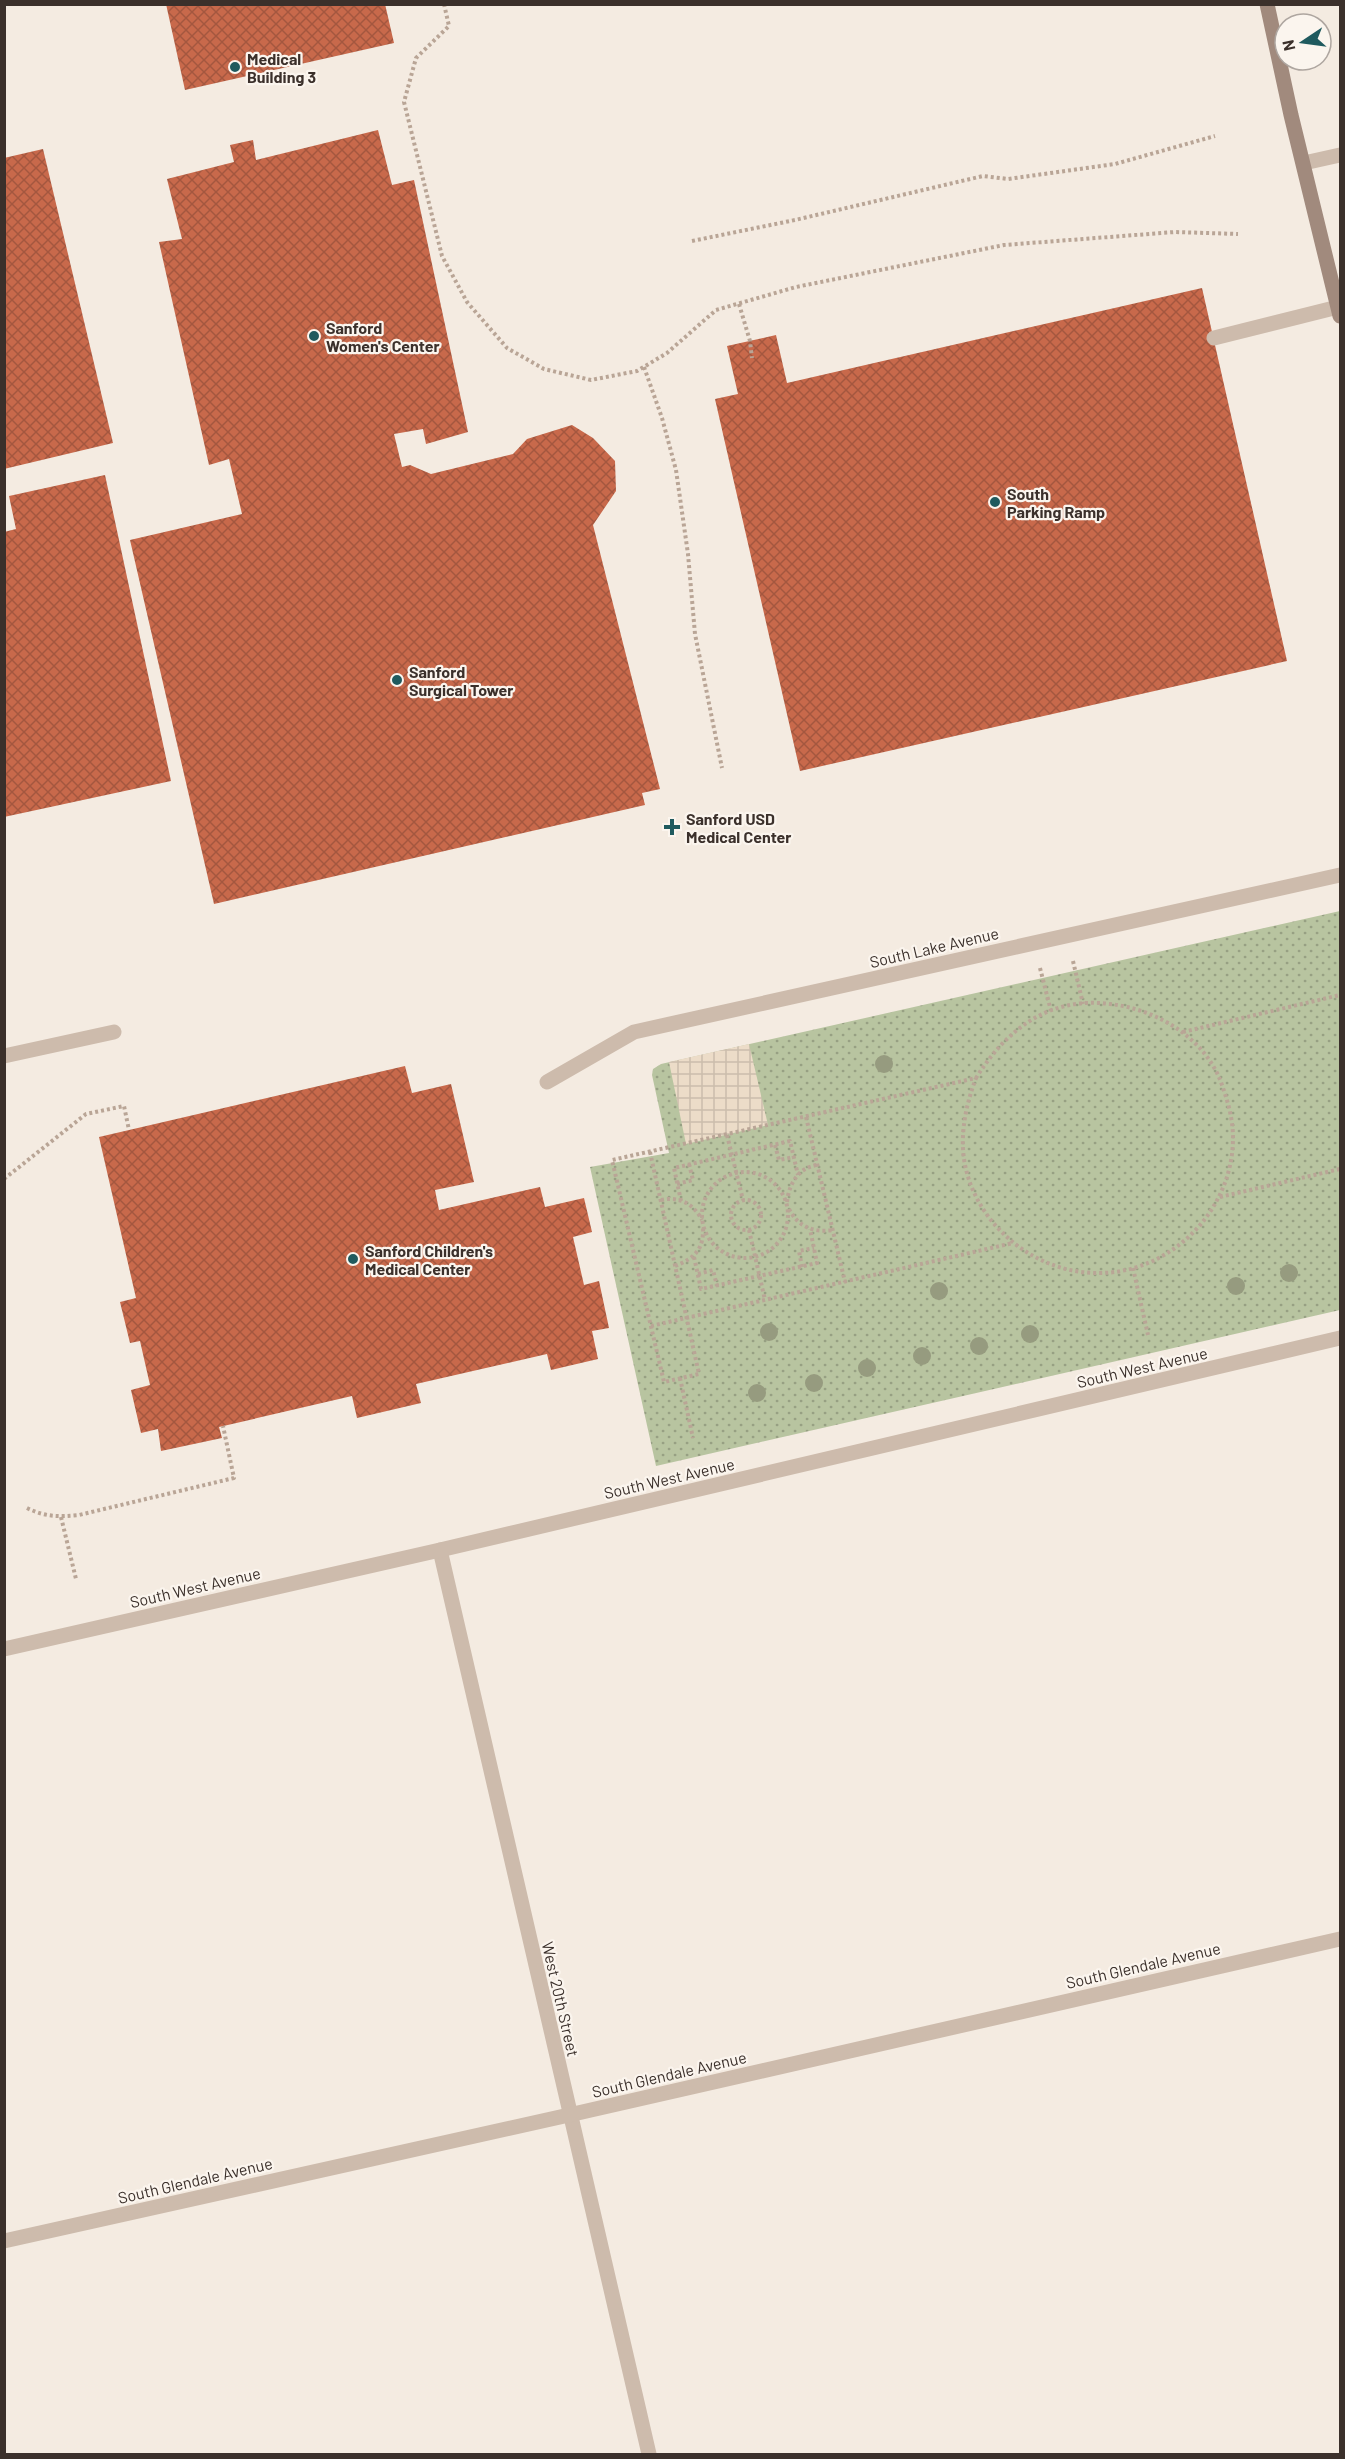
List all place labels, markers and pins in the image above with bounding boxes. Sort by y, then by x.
place label: Medical Building 3 [247,49,316,86]
marker: Medical Building 3 [228,60,242,74]
place label: Sanford Women's Center [326,318,440,355]
marker: Sanford Women's Center [307,329,321,343]
place label: South Parking Ramp [1007,484,1105,521]
marker: South Parking Ramp [988,495,1002,509]
place label: Sanford Surgical Tower [409,662,513,699]
marker: Sanford Surgical Tower [390,673,404,687]
place label: Sanford USD Medical Center [686,809,792,846]
marker: Sanford USD Medical Center [663,818,681,836]
place label: Sanford Children's Medical Center [365,1241,493,1278]
marker: Sanford Children's Medical Center [346,1252,360,1266]

